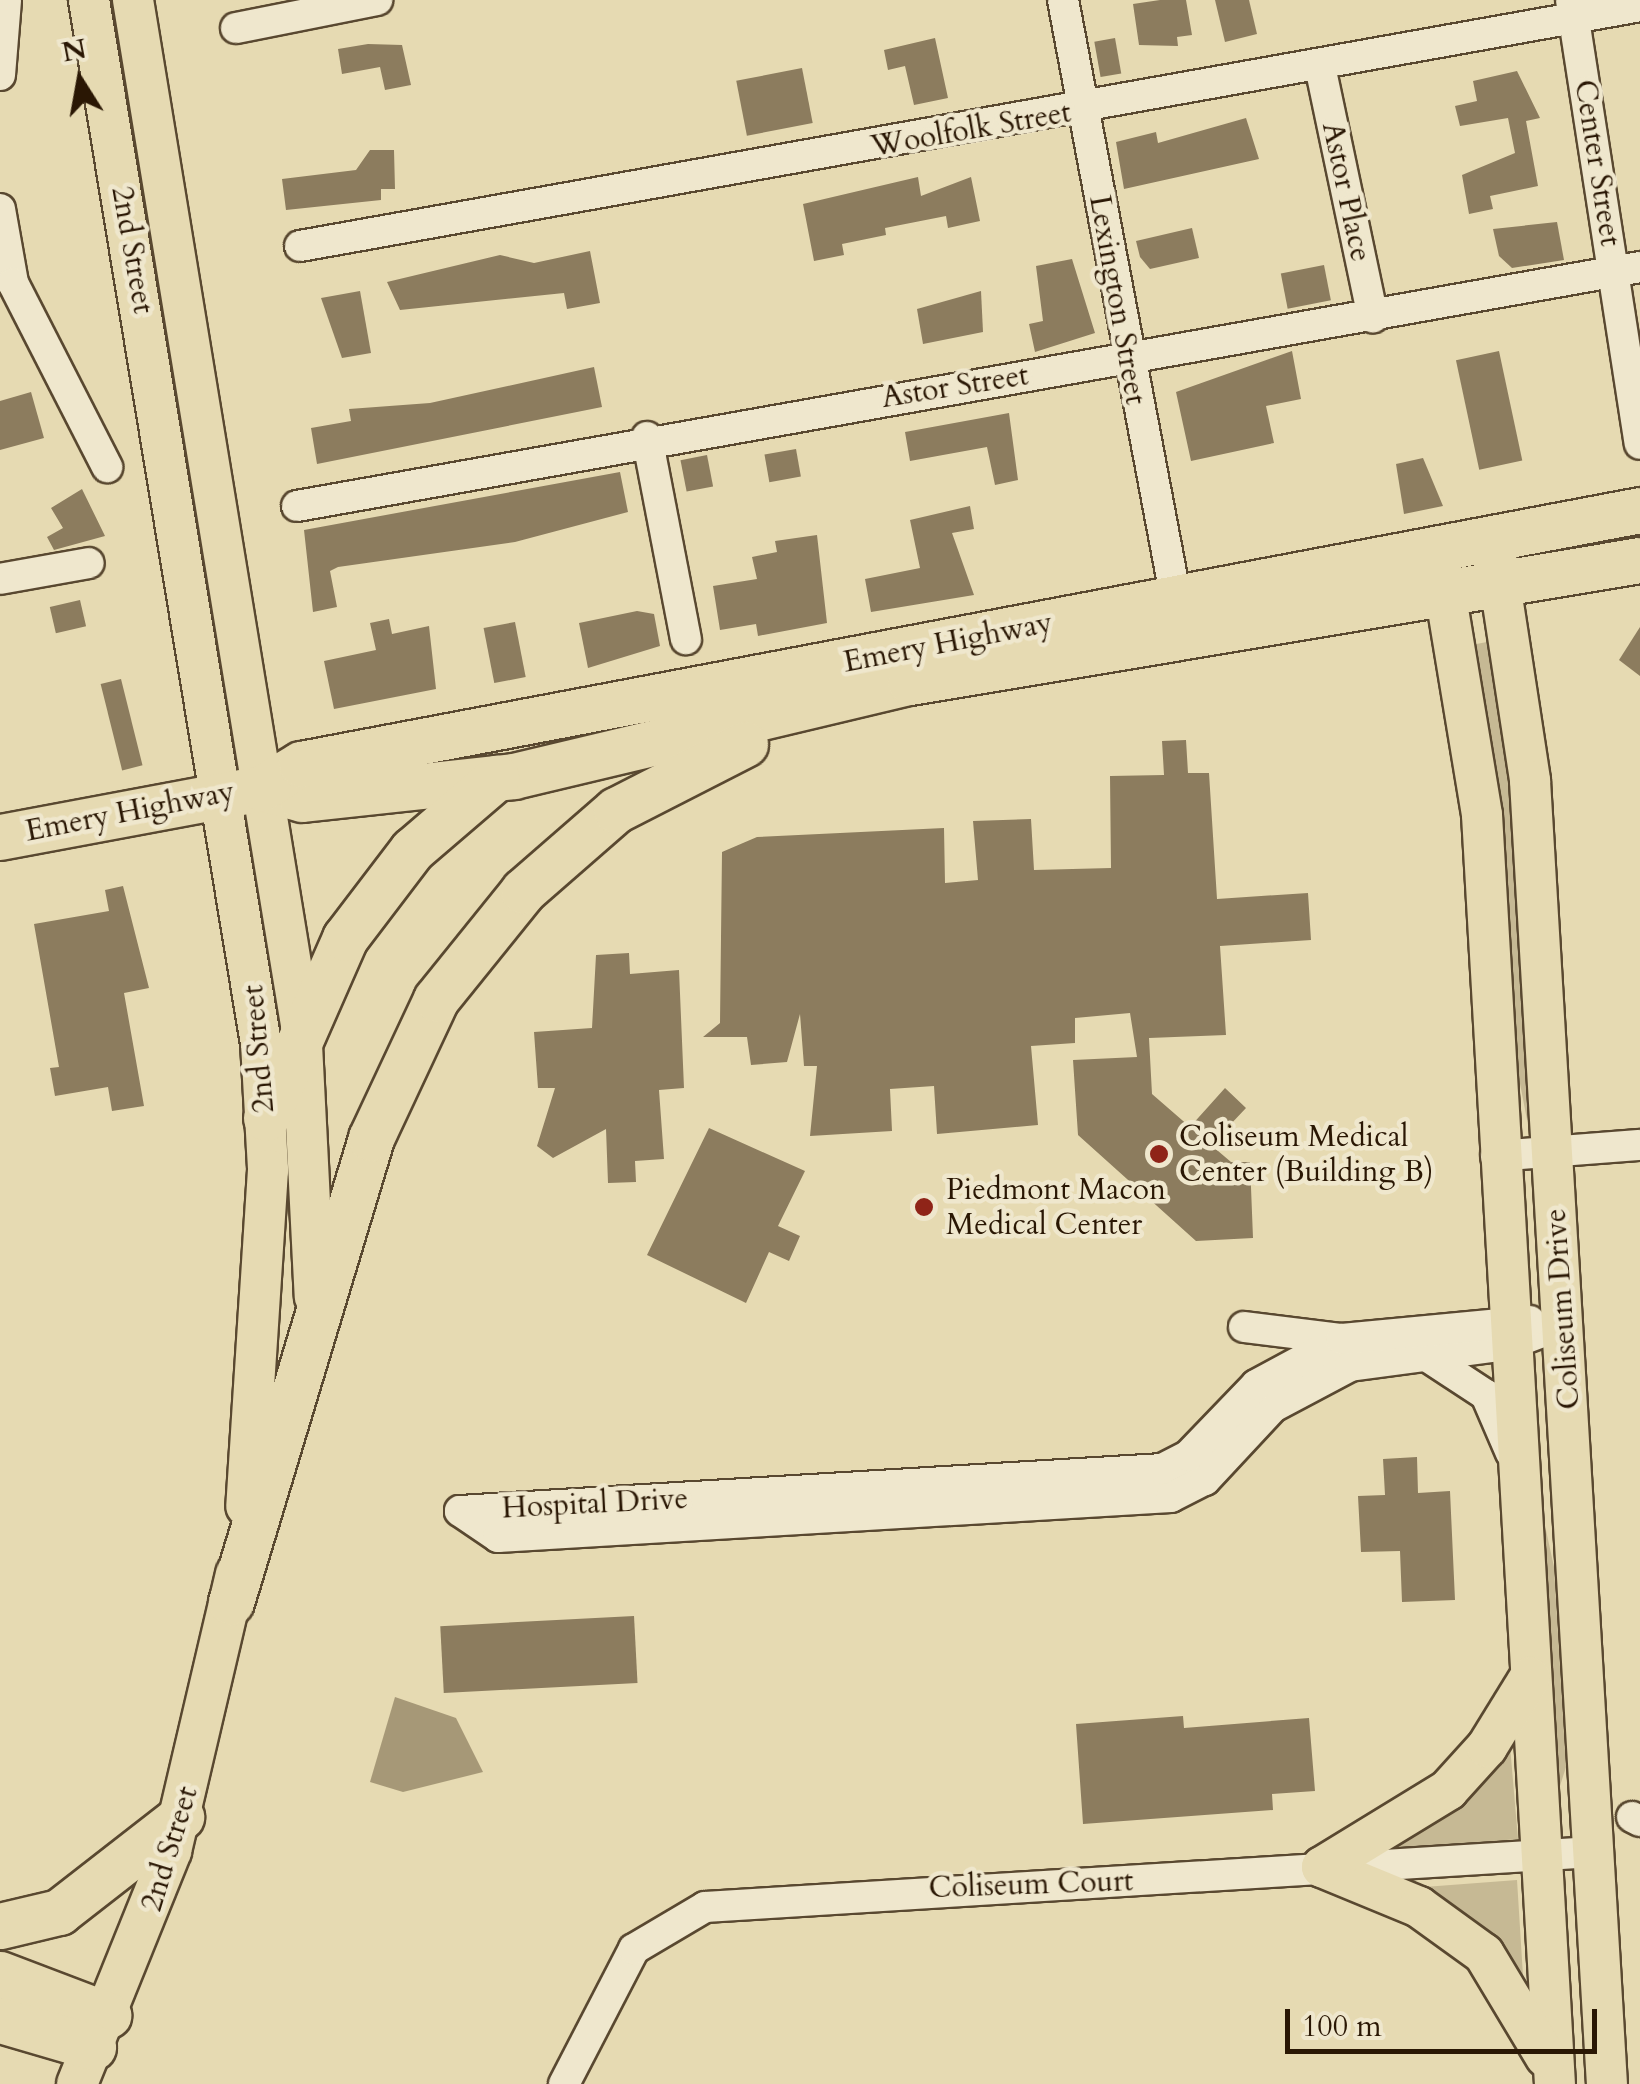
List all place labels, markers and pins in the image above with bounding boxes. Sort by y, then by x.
place label: Coliseum Medical Center (Building B) [1179,1119,1433,1190]
marker: Coliseum Medical Center (Building B) [1148,1143,1170,1165]
place label: Piedmont Macon Medical Center [946,1172,1166,1242]
marker: Piedmont Macon Medical Center [911,1194,937,1220]

